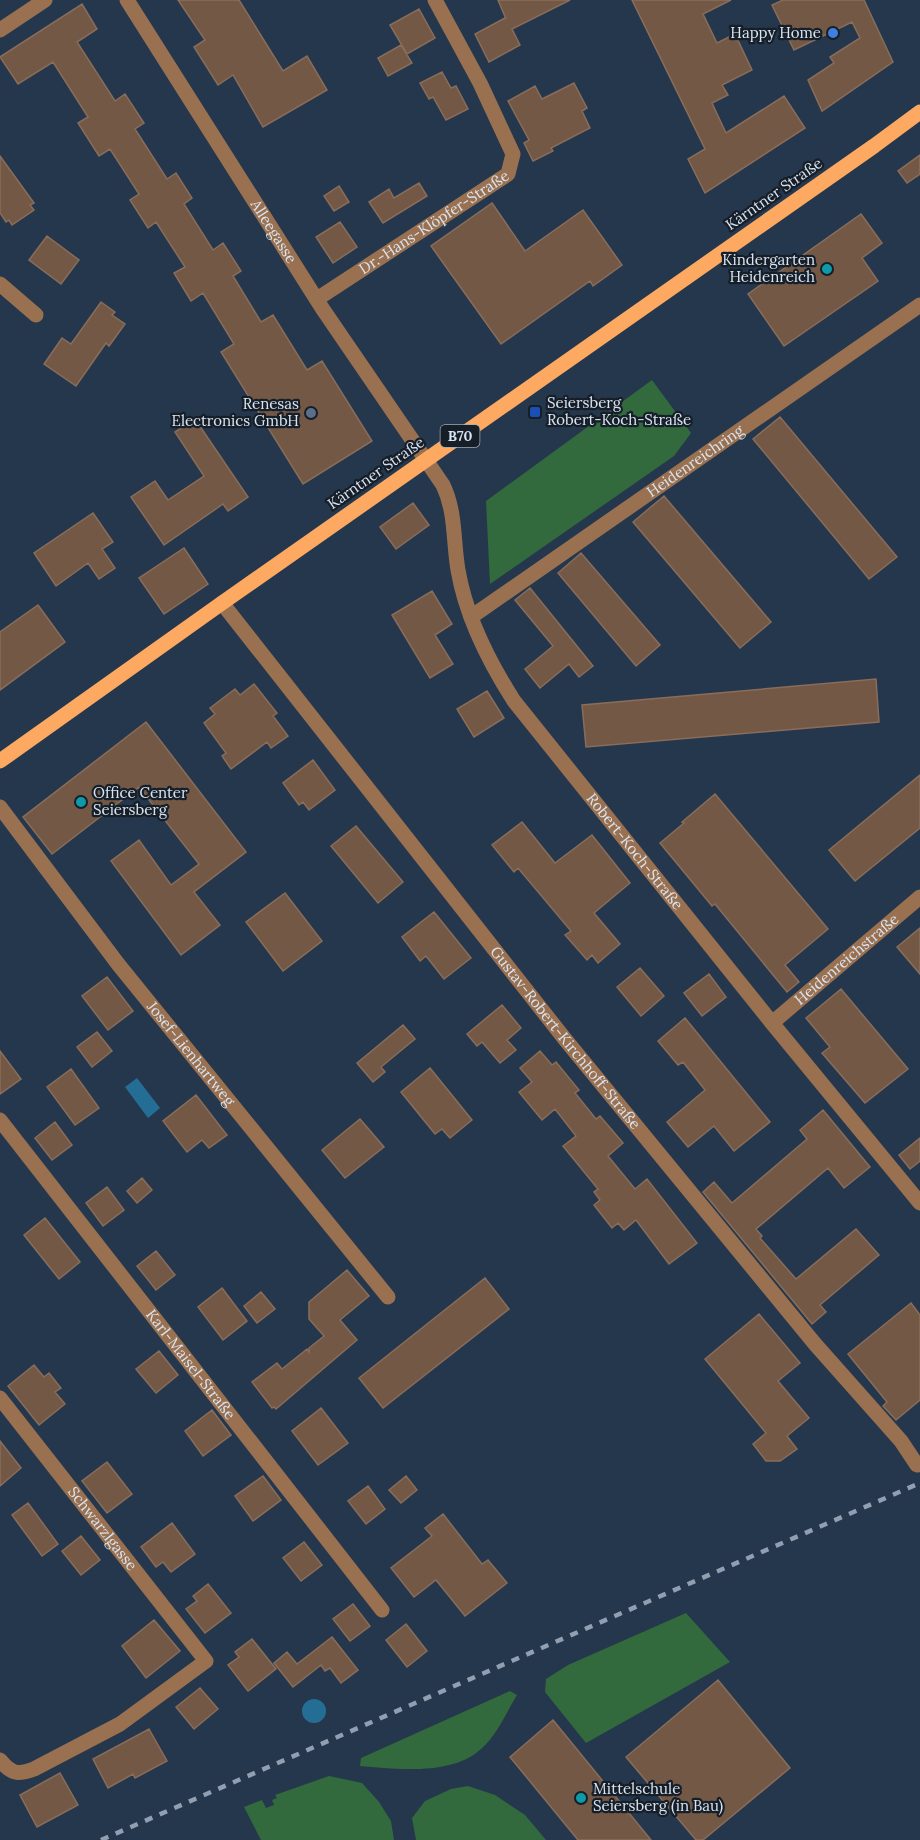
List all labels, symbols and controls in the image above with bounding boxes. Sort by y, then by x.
place label: Happy Home [730,23,821,42]
marker: Happy Home [826,26,840,40]
street label: Kärntner Straße [722,153,826,234]
street label: Dr.-Hans-Klöpfer-Straße [355,166,513,278]
street label: Alleegasse [246,195,301,267]
place label: Kindergarten Heidenreich [722,250,815,286]
marker: Kindergarten Heidenreich [820,262,834,276]
place label: Seiersberg Robert-Koch-Straße [547,393,691,429]
place label: Renesas Electronics GmbH [172,394,299,430]
marker: Seiersberg Robert-Koch-Straße [528,405,542,419]
marker: Renesas Electronics GmbH [304,406,318,420]
street label: Heidenreichring [643,420,748,501]
road number: B70 [440,425,480,447]
street label: Kärntner Straße [324,432,428,513]
place label: Office Center Seiersberg [93,783,188,819]
street label: Robert-Koch-Straße [583,789,688,913]
marker: Office Center Seiersberg [74,795,88,809]
street label: Heidenreichstraße [790,909,902,1009]
street label: Gustav-Robert-Kirchhoff-Straße [486,942,645,1133]
street label: Josef-Lienhartweg [142,997,240,1110]
street label: Karl-Maisel-Straße [142,1305,240,1423]
street label: Schwarzlgasse [64,1483,141,1574]
place label: Mittelschule Seiersberg (in Bau) [593,1779,724,1816]
marker: Mittelschule Seiersberg (in Bau) [574,1791,588,1805]

